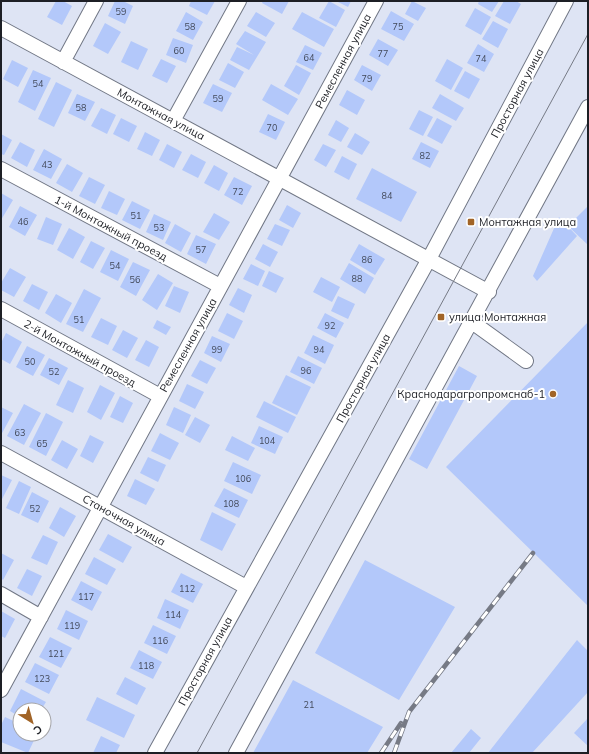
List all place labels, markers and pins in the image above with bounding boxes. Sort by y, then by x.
place label: Монтажная улица [479,215,576,229]
marker: Монтажная улица [466,217,476,227]
place label: улица Монтажная [449,310,546,324]
marker: улица Монтажная [436,312,446,322]
place label: Краснодарагропромснаб-1 [397,387,545,401]
marker: Краснодарагропромснаб-1 [548,389,558,399]

